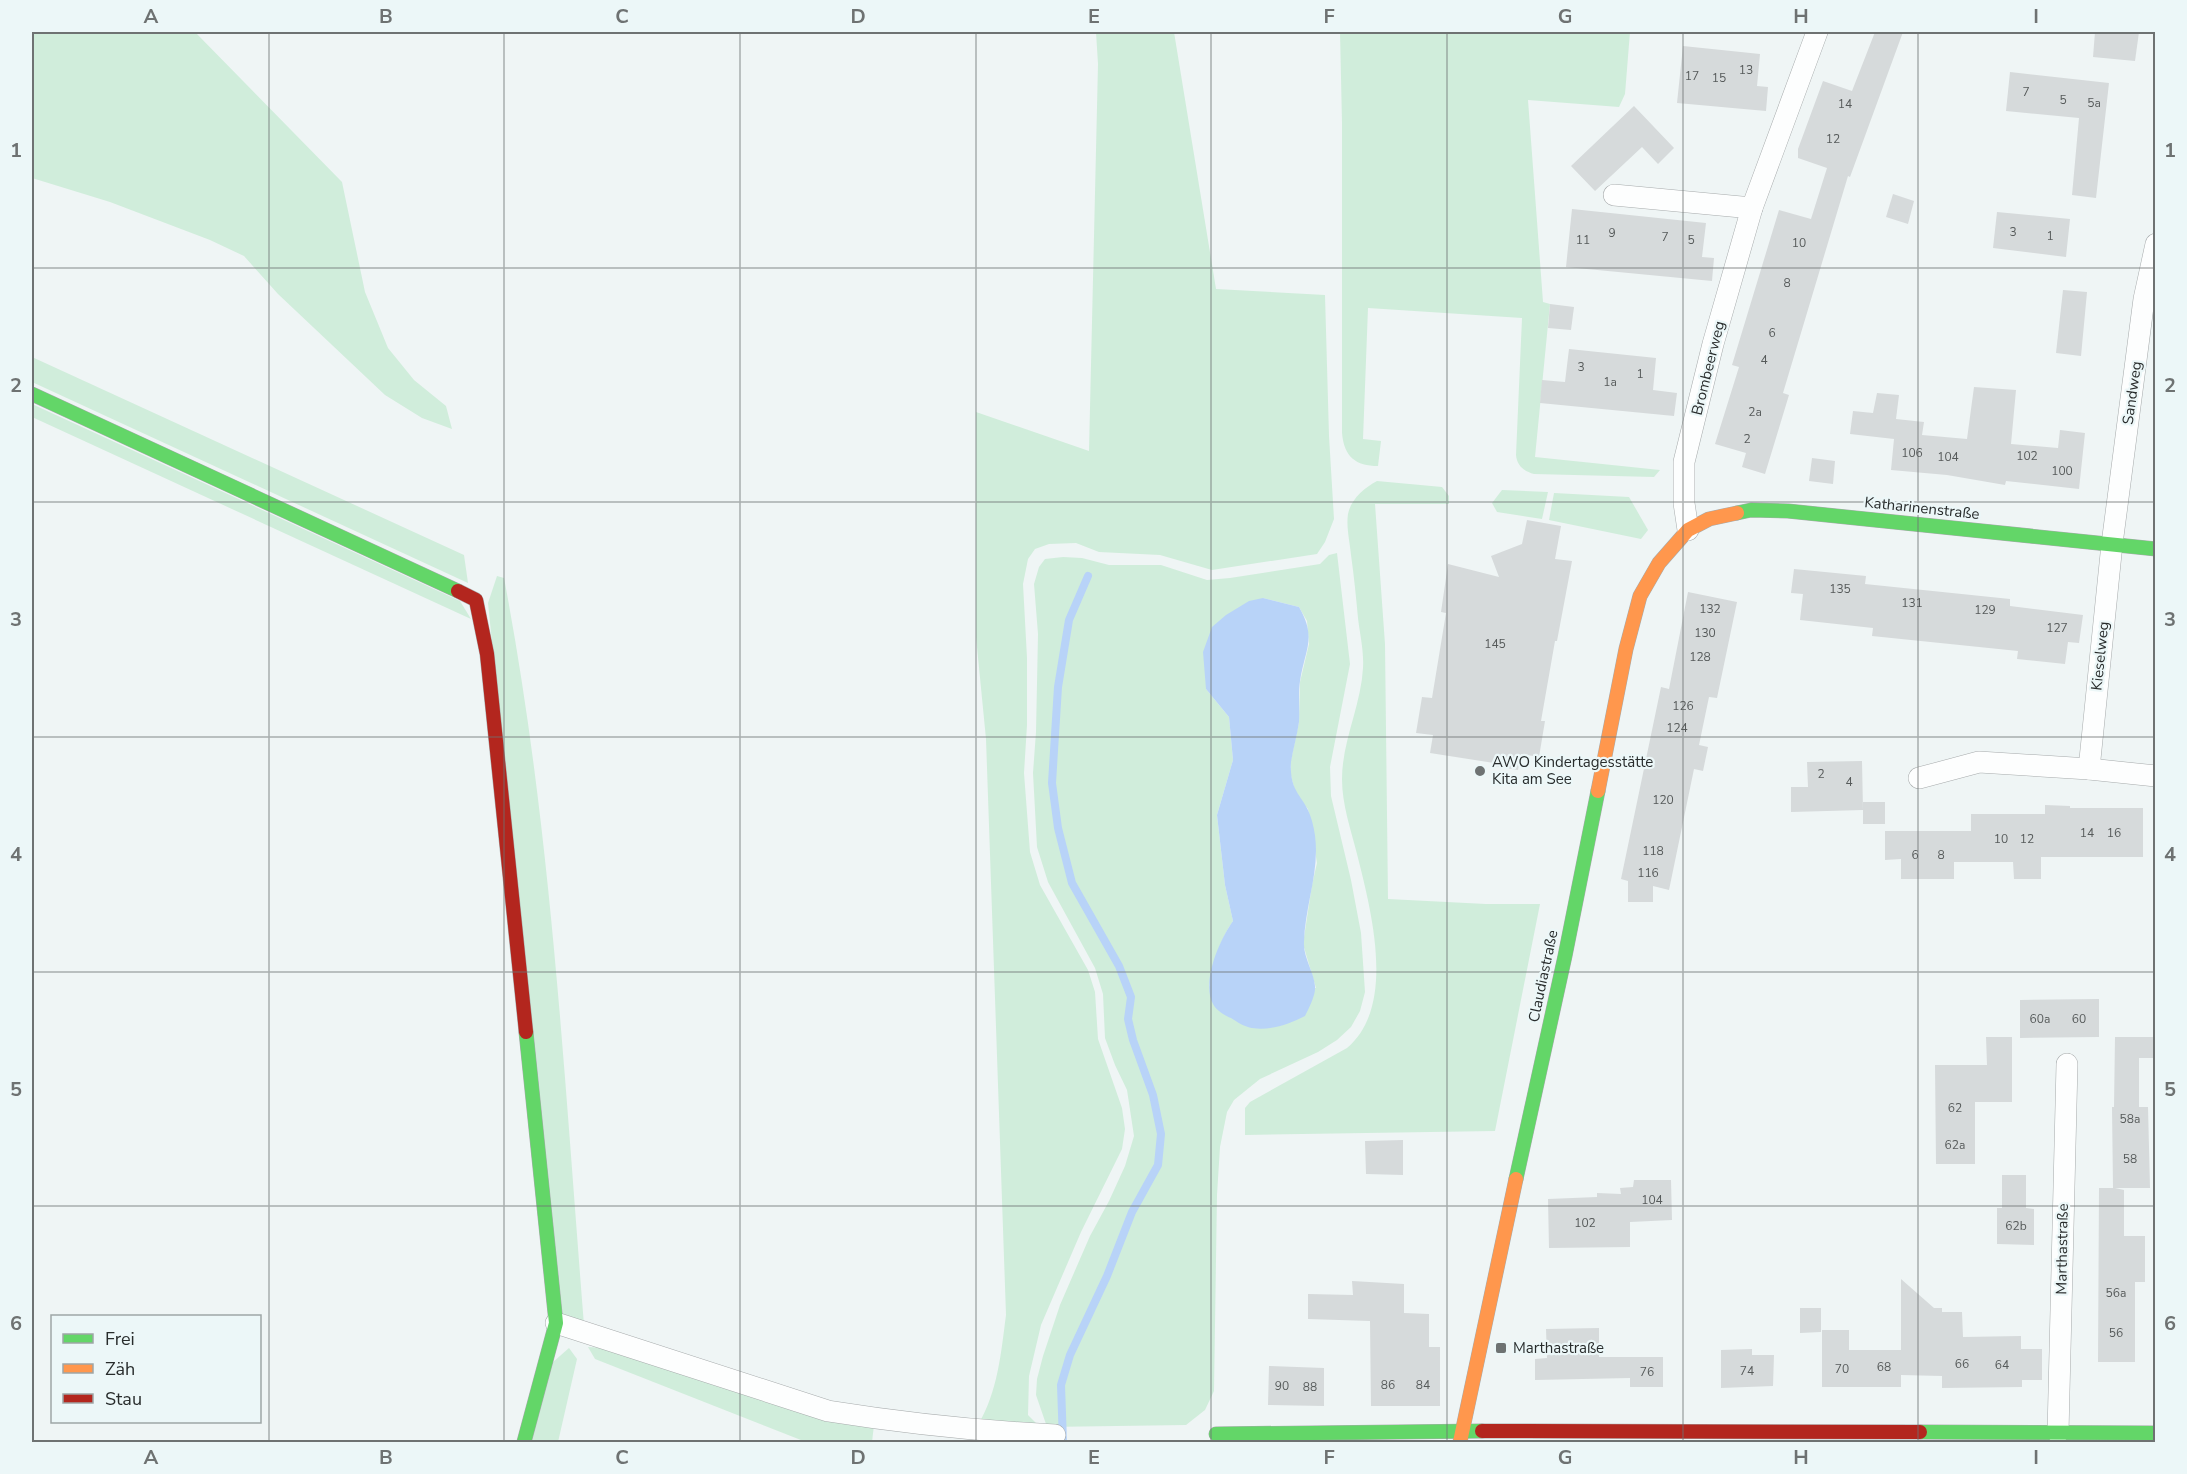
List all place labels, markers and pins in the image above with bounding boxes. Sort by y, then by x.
place label: AWO Kindertagesstätte Kita am See [1492,752,1653,789]
marker: AWO Kindertagesstätte Kita am See [1473,764,1487,778]
place label: Marthastraße [1513,1338,1604,1358]
marker: Marthastraße [1494,1341,1508,1355]

